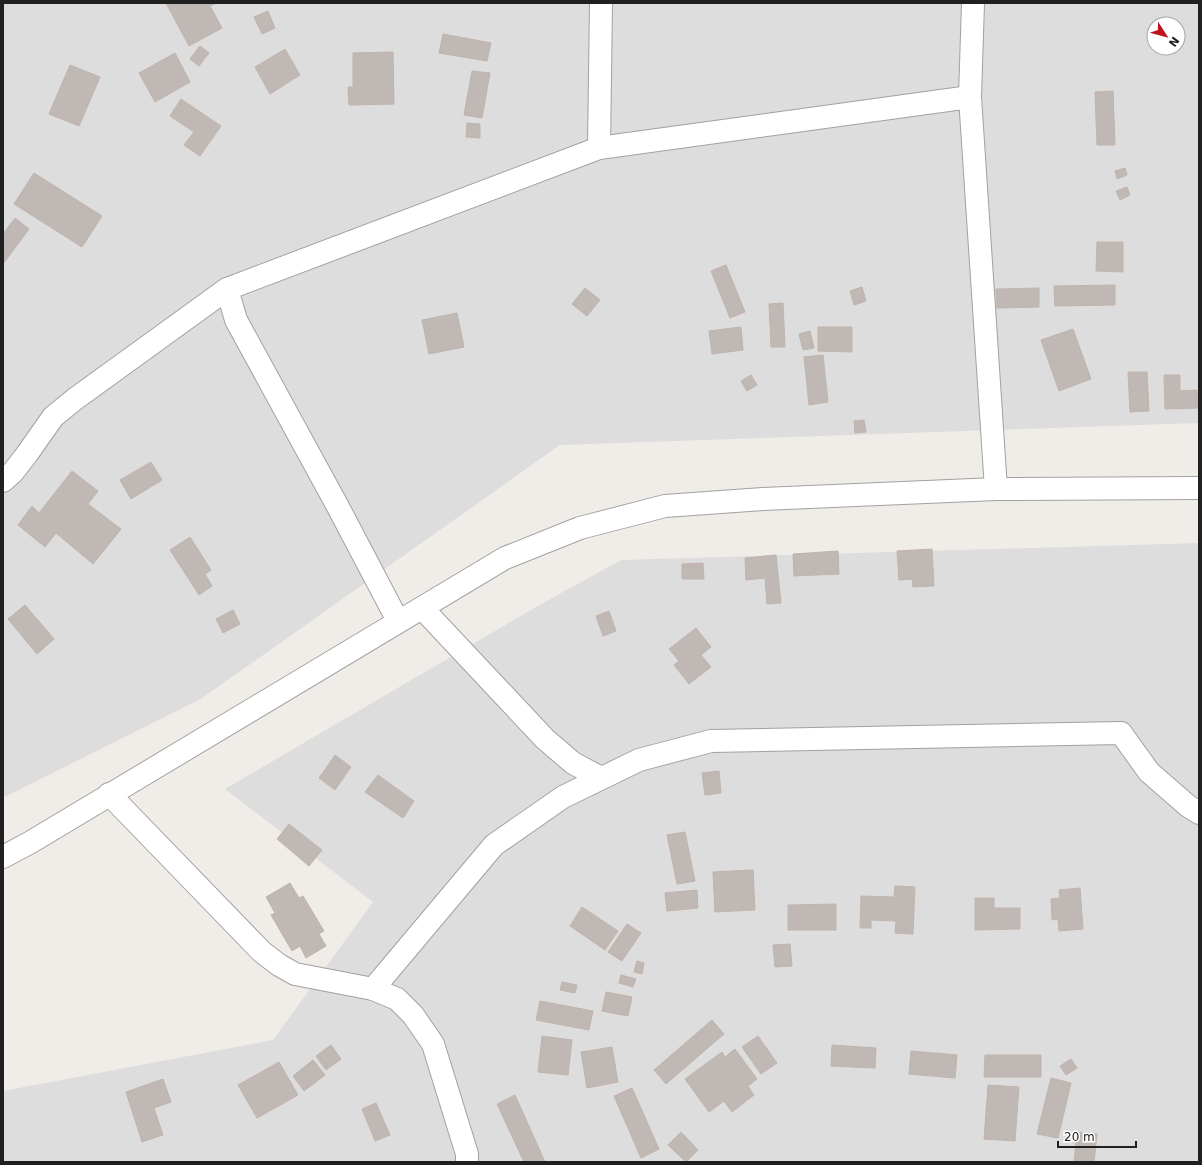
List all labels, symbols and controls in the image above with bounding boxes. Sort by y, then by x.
north arrow [1146,16,1186,56]
text: N [1166,34,1182,49]
scale bar [1058,1123,1136,1149]
text: 20 m [1064,1130,1095,1144]

